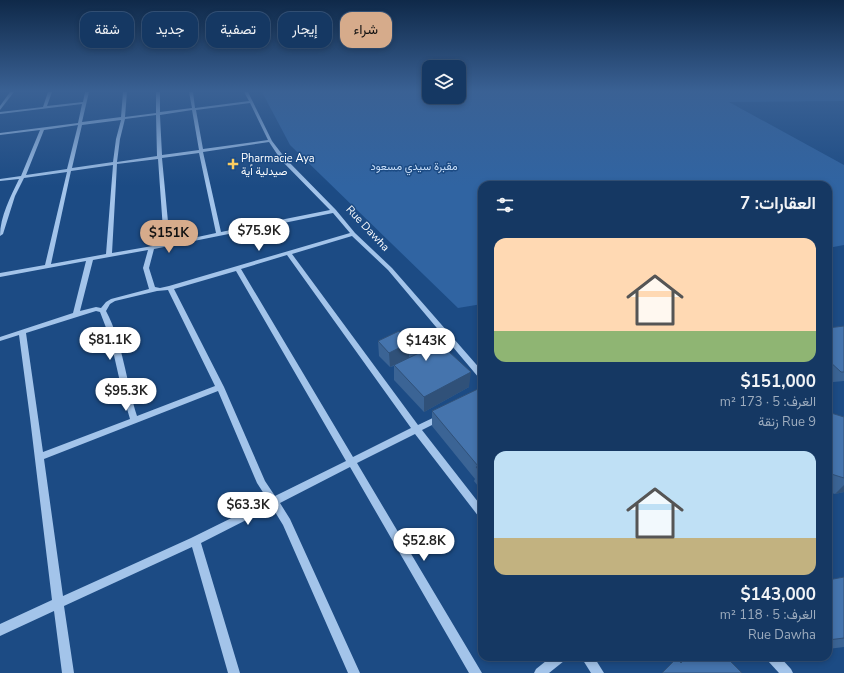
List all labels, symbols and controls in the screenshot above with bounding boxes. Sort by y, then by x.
chip: شقة [80,12,134,48]
chip: جديد [142,12,198,48]
chip: تصفية [206,12,270,48]
chip: إيجار [278,12,332,48]
chip: شراء [340,12,392,48]
map controls [422,60,466,104]
button: layers [422,60,466,104]
place label: Pharmacie Aya صيدلية اًية [241,151,315,179]
marker: Pharmacie Aya صيدلية اًية [228,159,238,169]
park label: مقبرة سيدي مسعود [370,159,458,176]
text: العقارات: 7 [740,192,816,215]
icon: filters [494,194,516,216]
street label: Rue Dawha [343,202,393,255]
pin: $75.9K [226,218,292,252]
pin: $151K [141,220,197,254]
text: $75.9K [237,222,281,240]
text: $151K [149,224,189,242]
icon: home [619,264,691,336]
pin: $81.1K [77,327,143,361]
pin: $143K [398,328,454,362]
text: $81.1K [88,331,132,349]
text: $143K [406,332,446,350]
text: $151,000 [740,370,816,393]
pin: $95.3K [93,378,159,412]
text: $95.3K [104,382,148,400]
text: الغرف: 5 · 173 m² [720,393,816,411]
text: Rue 9 زنقة [758,413,816,431]
icon: home [619,477,691,549]
pin: $63.3K [215,492,281,526]
text: $63.3K [226,496,270,514]
pin: $52.8K [391,528,457,562]
text: $52.8K [402,532,446,550]
text: $143,000 [740,583,816,606]
text: الغرف: 5 · 118 m² [720,606,816,624]
text: Rue Dawha [748,626,816,644]

